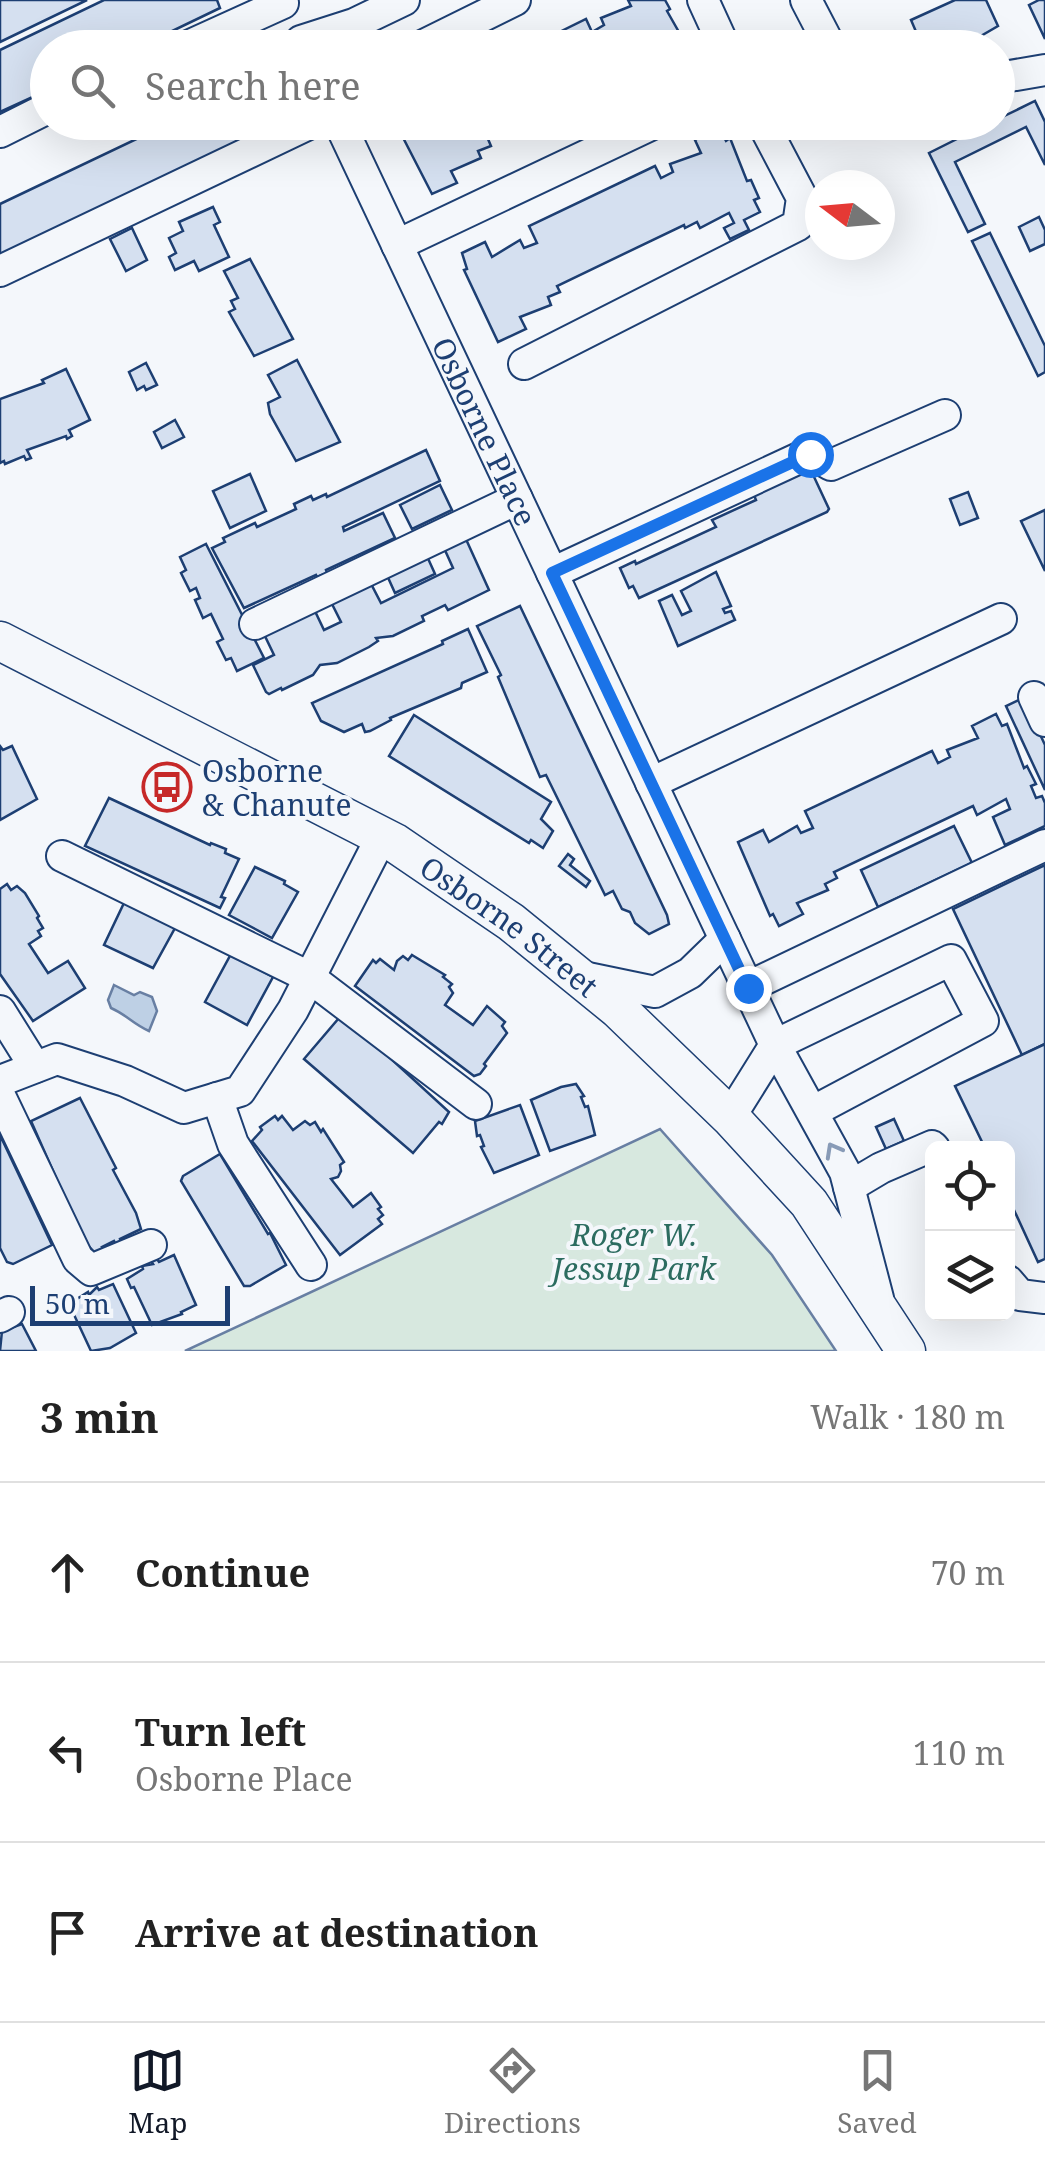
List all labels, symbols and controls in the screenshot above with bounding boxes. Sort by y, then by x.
search box [30,30,1015,140]
icon: search [65,58,120,113]
text: Search here [145,59,361,111]
north arrow [805,170,895,260]
street label: Osborne Place [423,330,547,532]
route start [788,432,834,478]
place label: Osborne & Chanute [202,750,351,825]
bus stop icon: Osborne & Chanute [141,761,193,813]
street label: Osborne Street [412,846,607,1006]
route end [726,966,772,1012]
map controls [925,1141,1015,1321]
button: locate [925,1141,1015,1231]
one-way arrow [826,1143,846,1161]
park label: Roger W. Jessup Park [547,1214,717,1289]
button: layers [925,1231,1015,1321]
scale bar [30,1281,230,1326]
text: 50 m [45,1284,110,1322]
text: 3 min [40,1388,159,1445]
text: Walk · 180 m [810,1395,1005,1438]
icon: ahead [40,1545,95,1600]
text: Continue [135,1546,310,1598]
text: 70 m [931,1551,1005,1594]
text: Turn left [135,1705,306,1757]
icon: left [40,1725,95,1780]
text: 110 m [913,1731,1005,1774]
text: Osborne Place [135,1757,353,1800]
icon: arrive [40,1905,95,1960]
text: Arrive at destination [135,1906,539,1958]
tab: Map [128,2043,187,2141]
tab: Directions [444,2043,581,2141]
tab: Saved [837,2043,917,2141]

